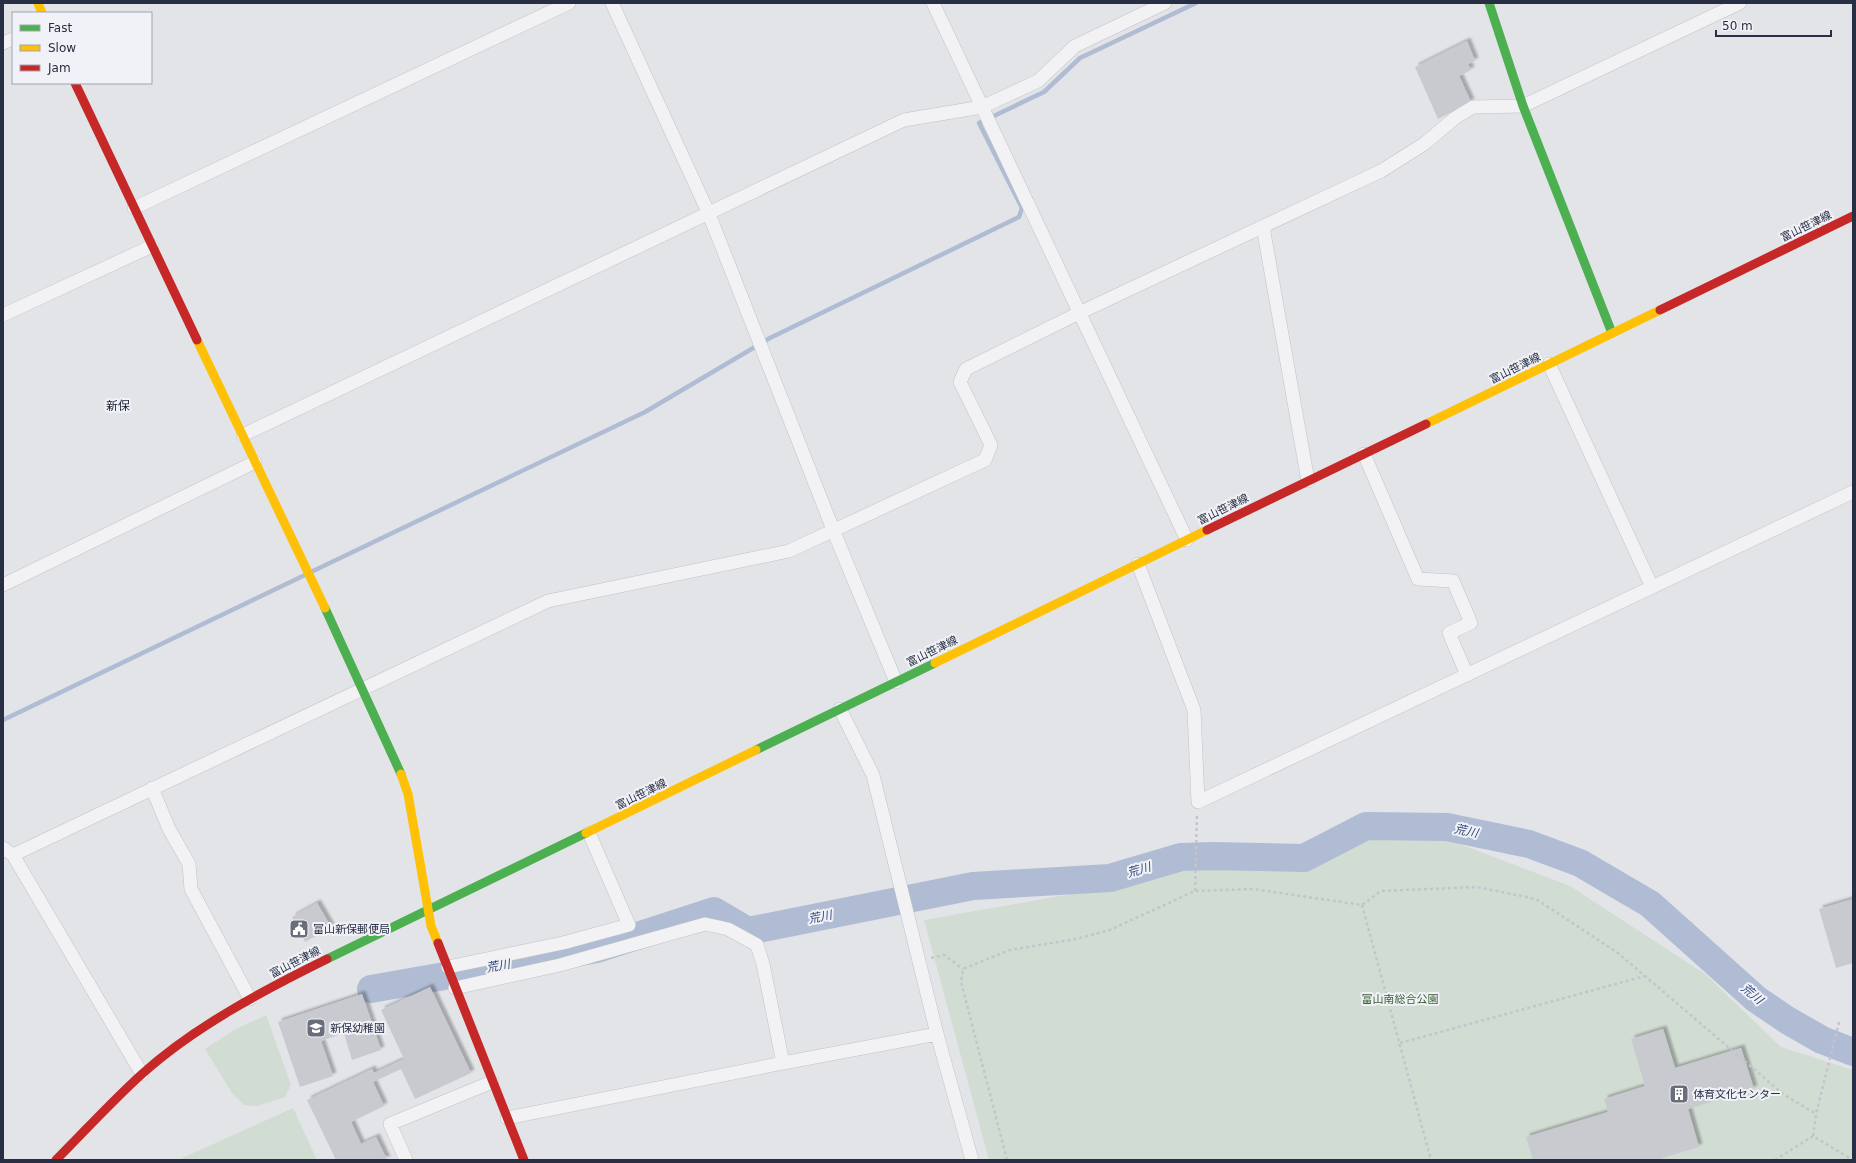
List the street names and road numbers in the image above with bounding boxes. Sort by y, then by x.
street label: 富山笹津線 [1779,209,1834,244]
street label: 富山笹津線 [1488,351,1543,386]
street label: 富山笹津線 [1196,492,1251,527]
street label: 富山笹津線 [905,634,960,669]
street label: 富山笹津線 [614,777,669,812]
street label: 富山笹津線 [268,944,323,981]

